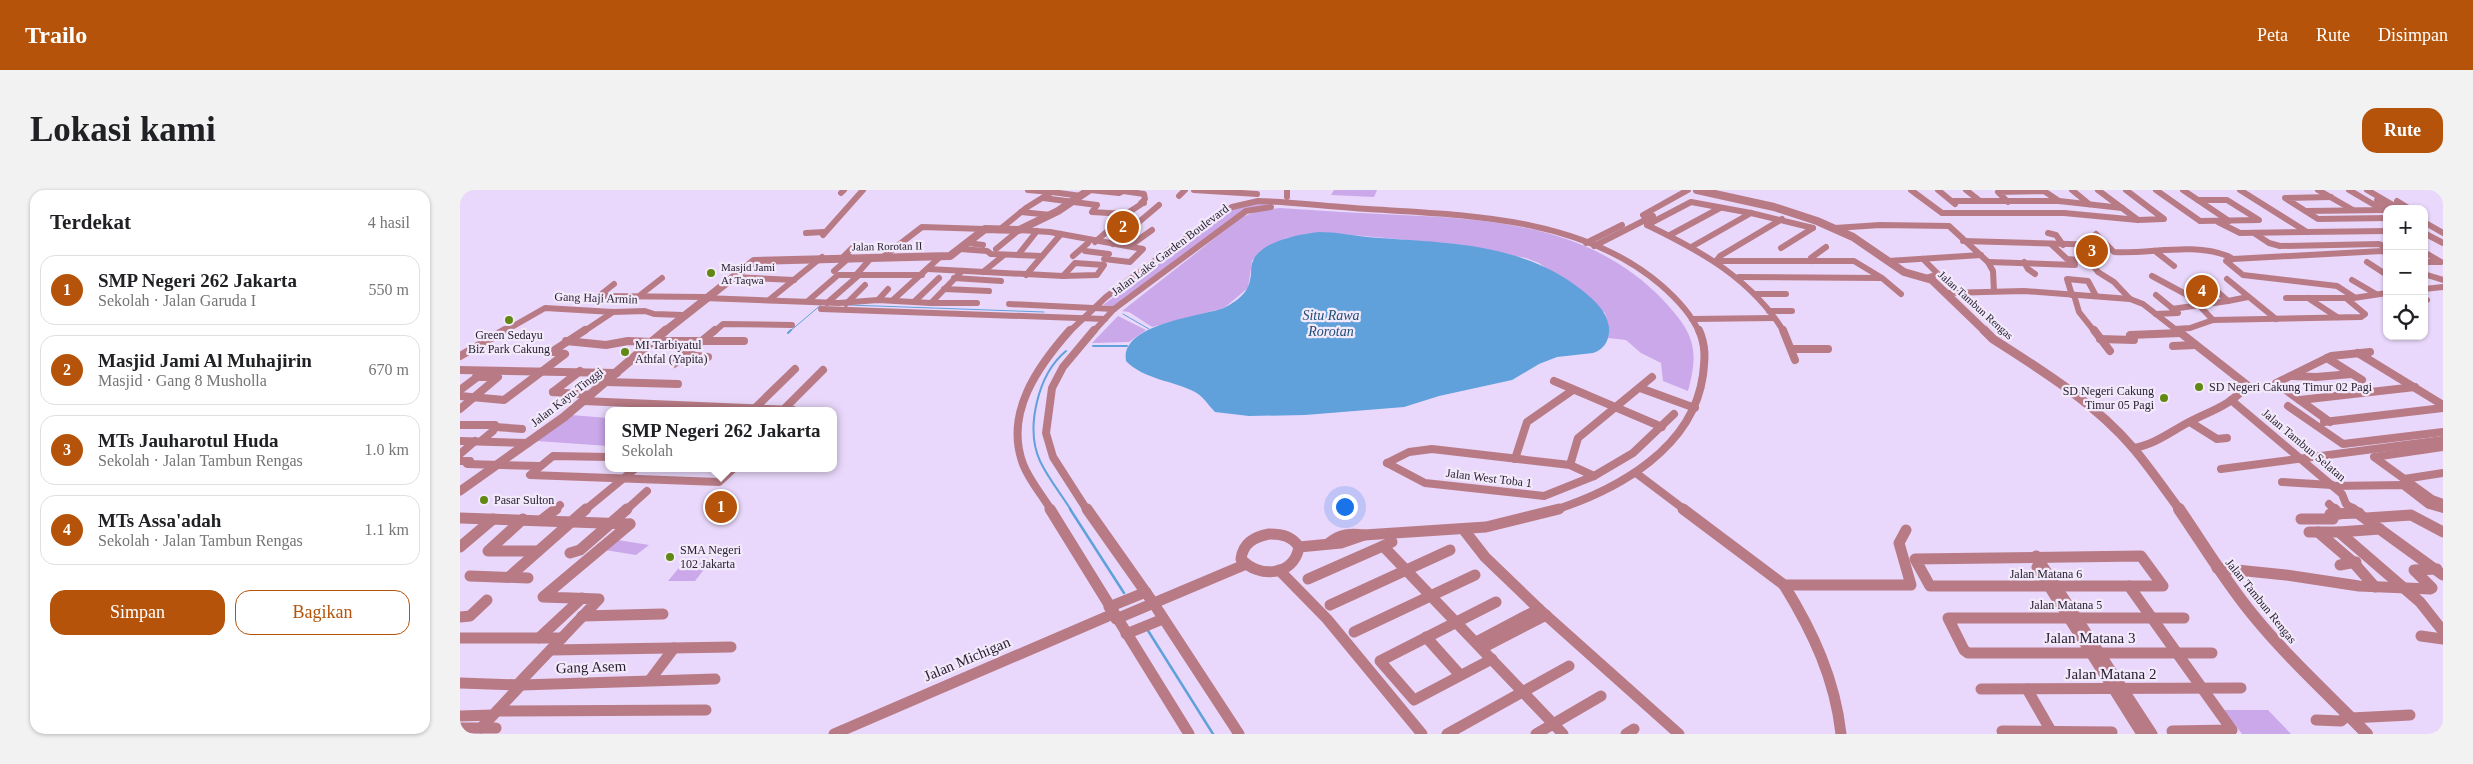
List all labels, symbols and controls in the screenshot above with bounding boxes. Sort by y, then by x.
text: Trailo [25,22,87,48]
text: Peta [2257,25,2288,45]
text: Rute [2316,25,2350,45]
text: Disimpan [2378,25,2448,45]
button: Rute [2362,108,2443,153]
text: Lokasi kami [30,110,216,149]
street label: Jalan Lake Garden Boulevard [1109,201,1231,299]
map controls [2383,205,2428,340]
button: + [2383,205,2428,250]
pin: 2 [1107,208,1139,246]
text: Terdekat [50,210,131,234]
text: 4 hasil [368,214,410,231]
pin: 3 [2076,232,2108,270]
street label: Jalan Rorotan II [851,239,923,253]
button: − [2383,250,2428,295]
place label: Masjid Jami At Taqwa [721,261,775,286]
marker: Masjid Jami At Taqwa [705,267,717,279]
street label: Jalan Tambun Rengas [1936,268,2016,342]
text: SMP Negeri 262 Jakarta [98,270,297,291]
pin: 4 [2186,272,2218,310]
text: 1 [63,281,71,298]
text: 550 m [369,281,409,298]
street label: Gang Haji Armin [554,290,638,306]
text: Sekolah · Jalan Garuda I [98,292,256,309]
button: locate [2383,295,2428,340]
water label: Situ Rawa Rorotan [1302,308,1360,339]
marker: Green Sedayu Biz Park Cakung [503,314,515,326]
place label: Green Sedayu Biz Park Cakung [468,328,550,356]
place label: MI Tarbiyatul Athfal (Yapita) [635,338,707,366]
marker: MI Tarbiyatul Athfal (Yapita) [619,346,631,358]
text: Masjid Jami Al Muhajirin [98,350,312,371]
text: 2 [63,361,71,378]
text: 670 m [369,361,409,378]
street label: Jalan Kayu Tinggi [528,364,607,430]
text: Masjid · Gang 8 Musholla [98,372,267,389]
place label: SD Negeri Cakung Timur 02 Pagi [2209,380,2373,394]
marker: SD Negeri Cakung Timur 02 Pagi [2193,381,2205,393]
place label: SD Negeri Cakung Timur 05 Pagi [2063,384,2155,412]
marker: SD Negeri Cakung Timur 05 Pagi [2158,392,2170,404]
street label: Jalan Tambun Selatan [2259,406,2349,484]
popup [605,407,837,472]
text: SMP Negeri 262 Jakarta [622,420,820,441]
text: MTs Jauharotul Huda [98,430,279,451]
text: 3 [63,441,71,458]
text: 1.0 km [365,441,409,458]
text: Sekolah [622,442,673,459]
text: Sekolah · Jalan Tambun Rengas [98,452,303,469]
street label: Jalan West Toba 1 [1445,466,1533,490]
pin: 1 [705,488,737,526]
place label: Pasar Sulton [494,493,554,507]
marker: Pasar Sulton [478,494,490,506]
your location [1332,494,1358,520]
text: MTs Assa'adah [98,510,221,531]
text: 4 [63,521,71,538]
text: 1.1 km [365,521,409,538]
text: Sekolah · Jalan Tambun Rengas [98,532,303,549]
place label: SMA Negeri 102 Jakarta [680,543,742,571]
marker: SMA Negeri 102 Jakarta [664,551,676,563]
street label: Jalan Tambun Rengas [2223,556,2300,646]
street label: Jalan Matana 6 [2010,567,2082,581]
button: Simpan [50,590,225,635]
button: Bagikan [235,590,410,635]
street label: Jalan Matana 5 [2030,598,2102,612]
street label: Jalan Matana 3 [2045,630,2135,646]
street label: Jalan Michigan [922,633,1013,684]
street label: Gang Asem [556,658,627,676]
street label: Jalan Matana 2 [2066,666,2156,682]

